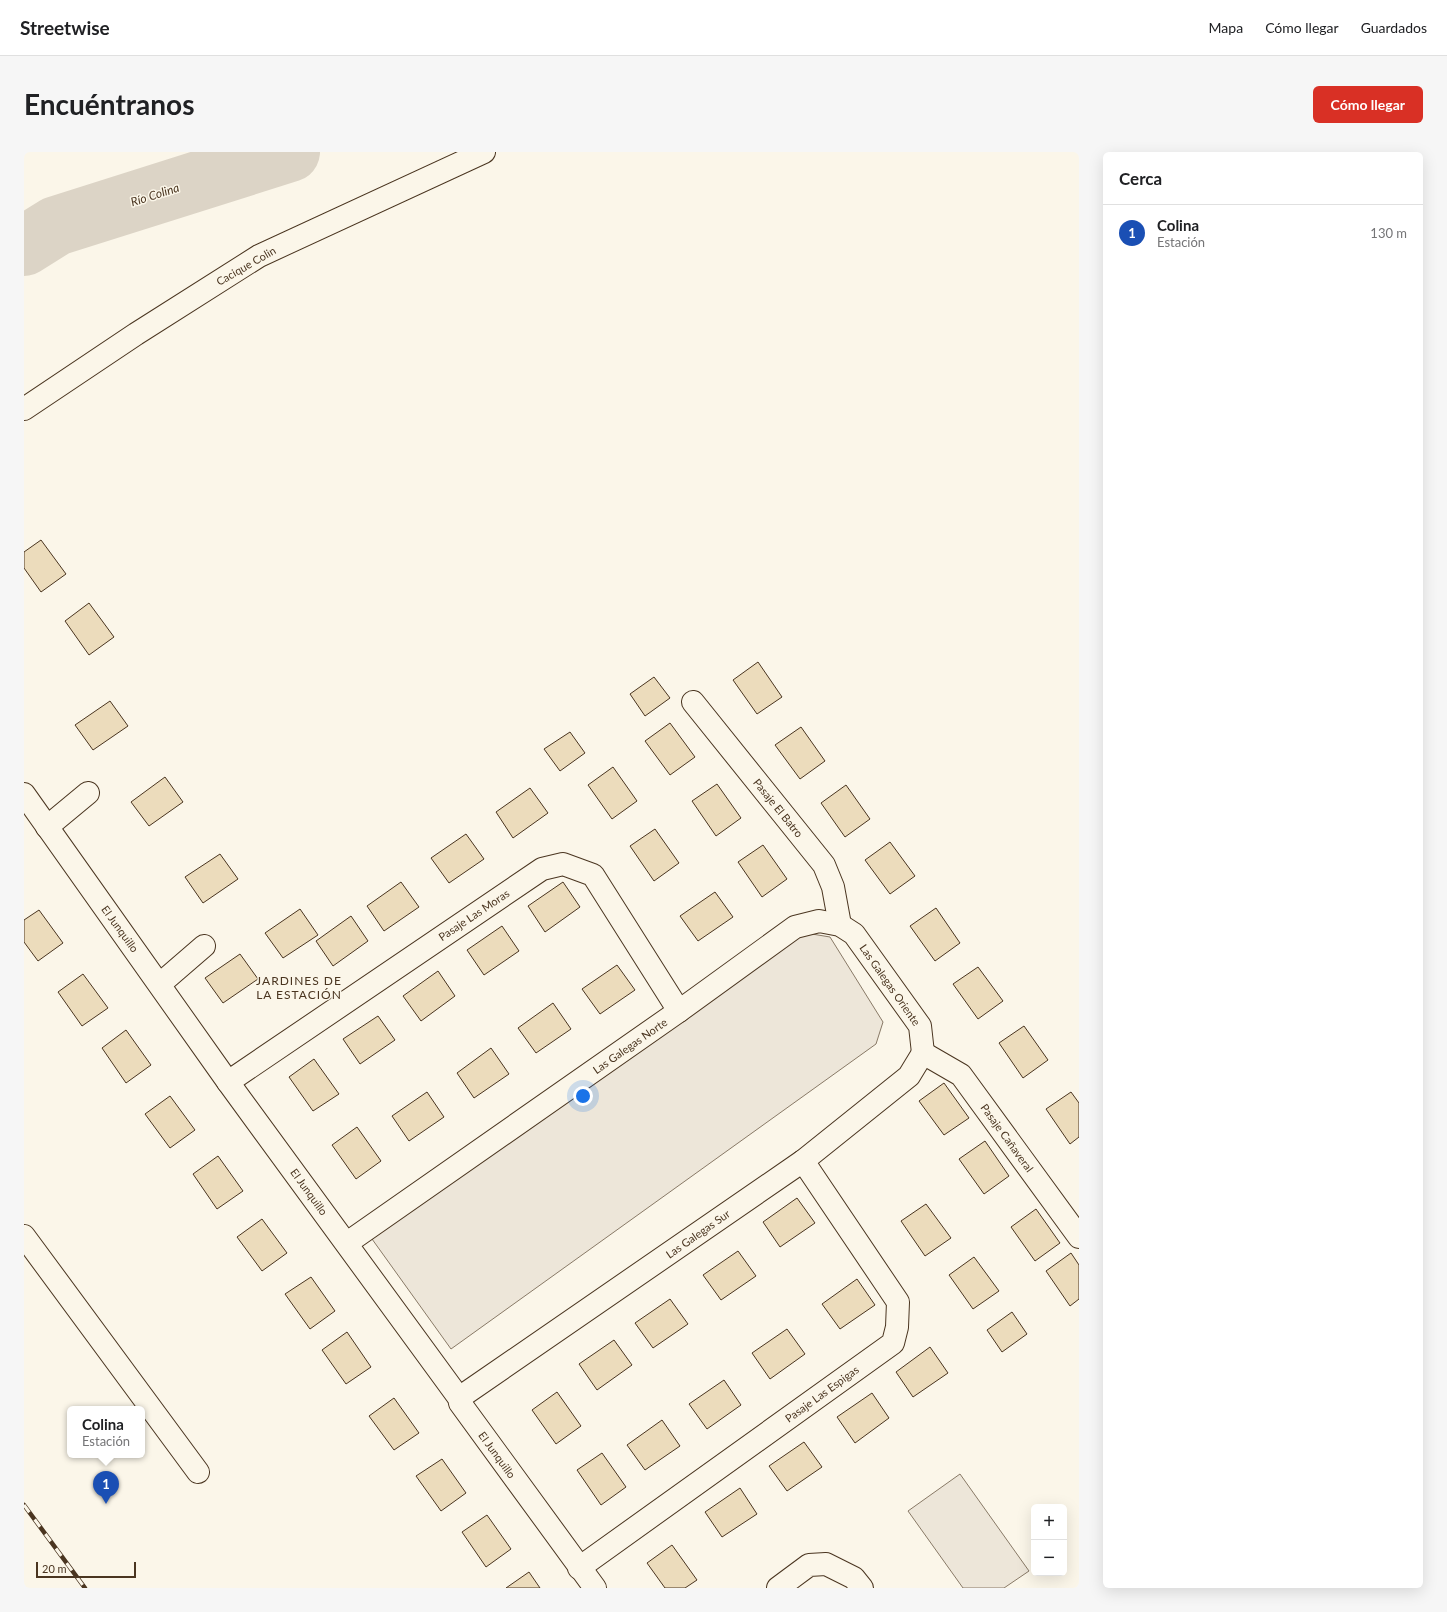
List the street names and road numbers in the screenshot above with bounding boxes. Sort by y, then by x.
street label: Cacique Colin [214,243,278,288]
street label: Pasaje El Batro [751,776,806,840]
street label: Pasaje Las Moras [436,886,512,943]
street label: El Junquillo [99,903,142,955]
street label: Las Galegas Oriente [857,942,923,1028]
street label: Las Galegas Norte [590,1015,669,1076]
street label: Pasaje Cañaveral [978,1101,1036,1174]
street label: El Junquillo [288,1166,331,1218]
street label: Las Galegas Sur [663,1207,732,1261]
street label: Pasaje Las Espigas [782,1362,861,1425]
street label: El Junquillo [476,1429,519,1481]

